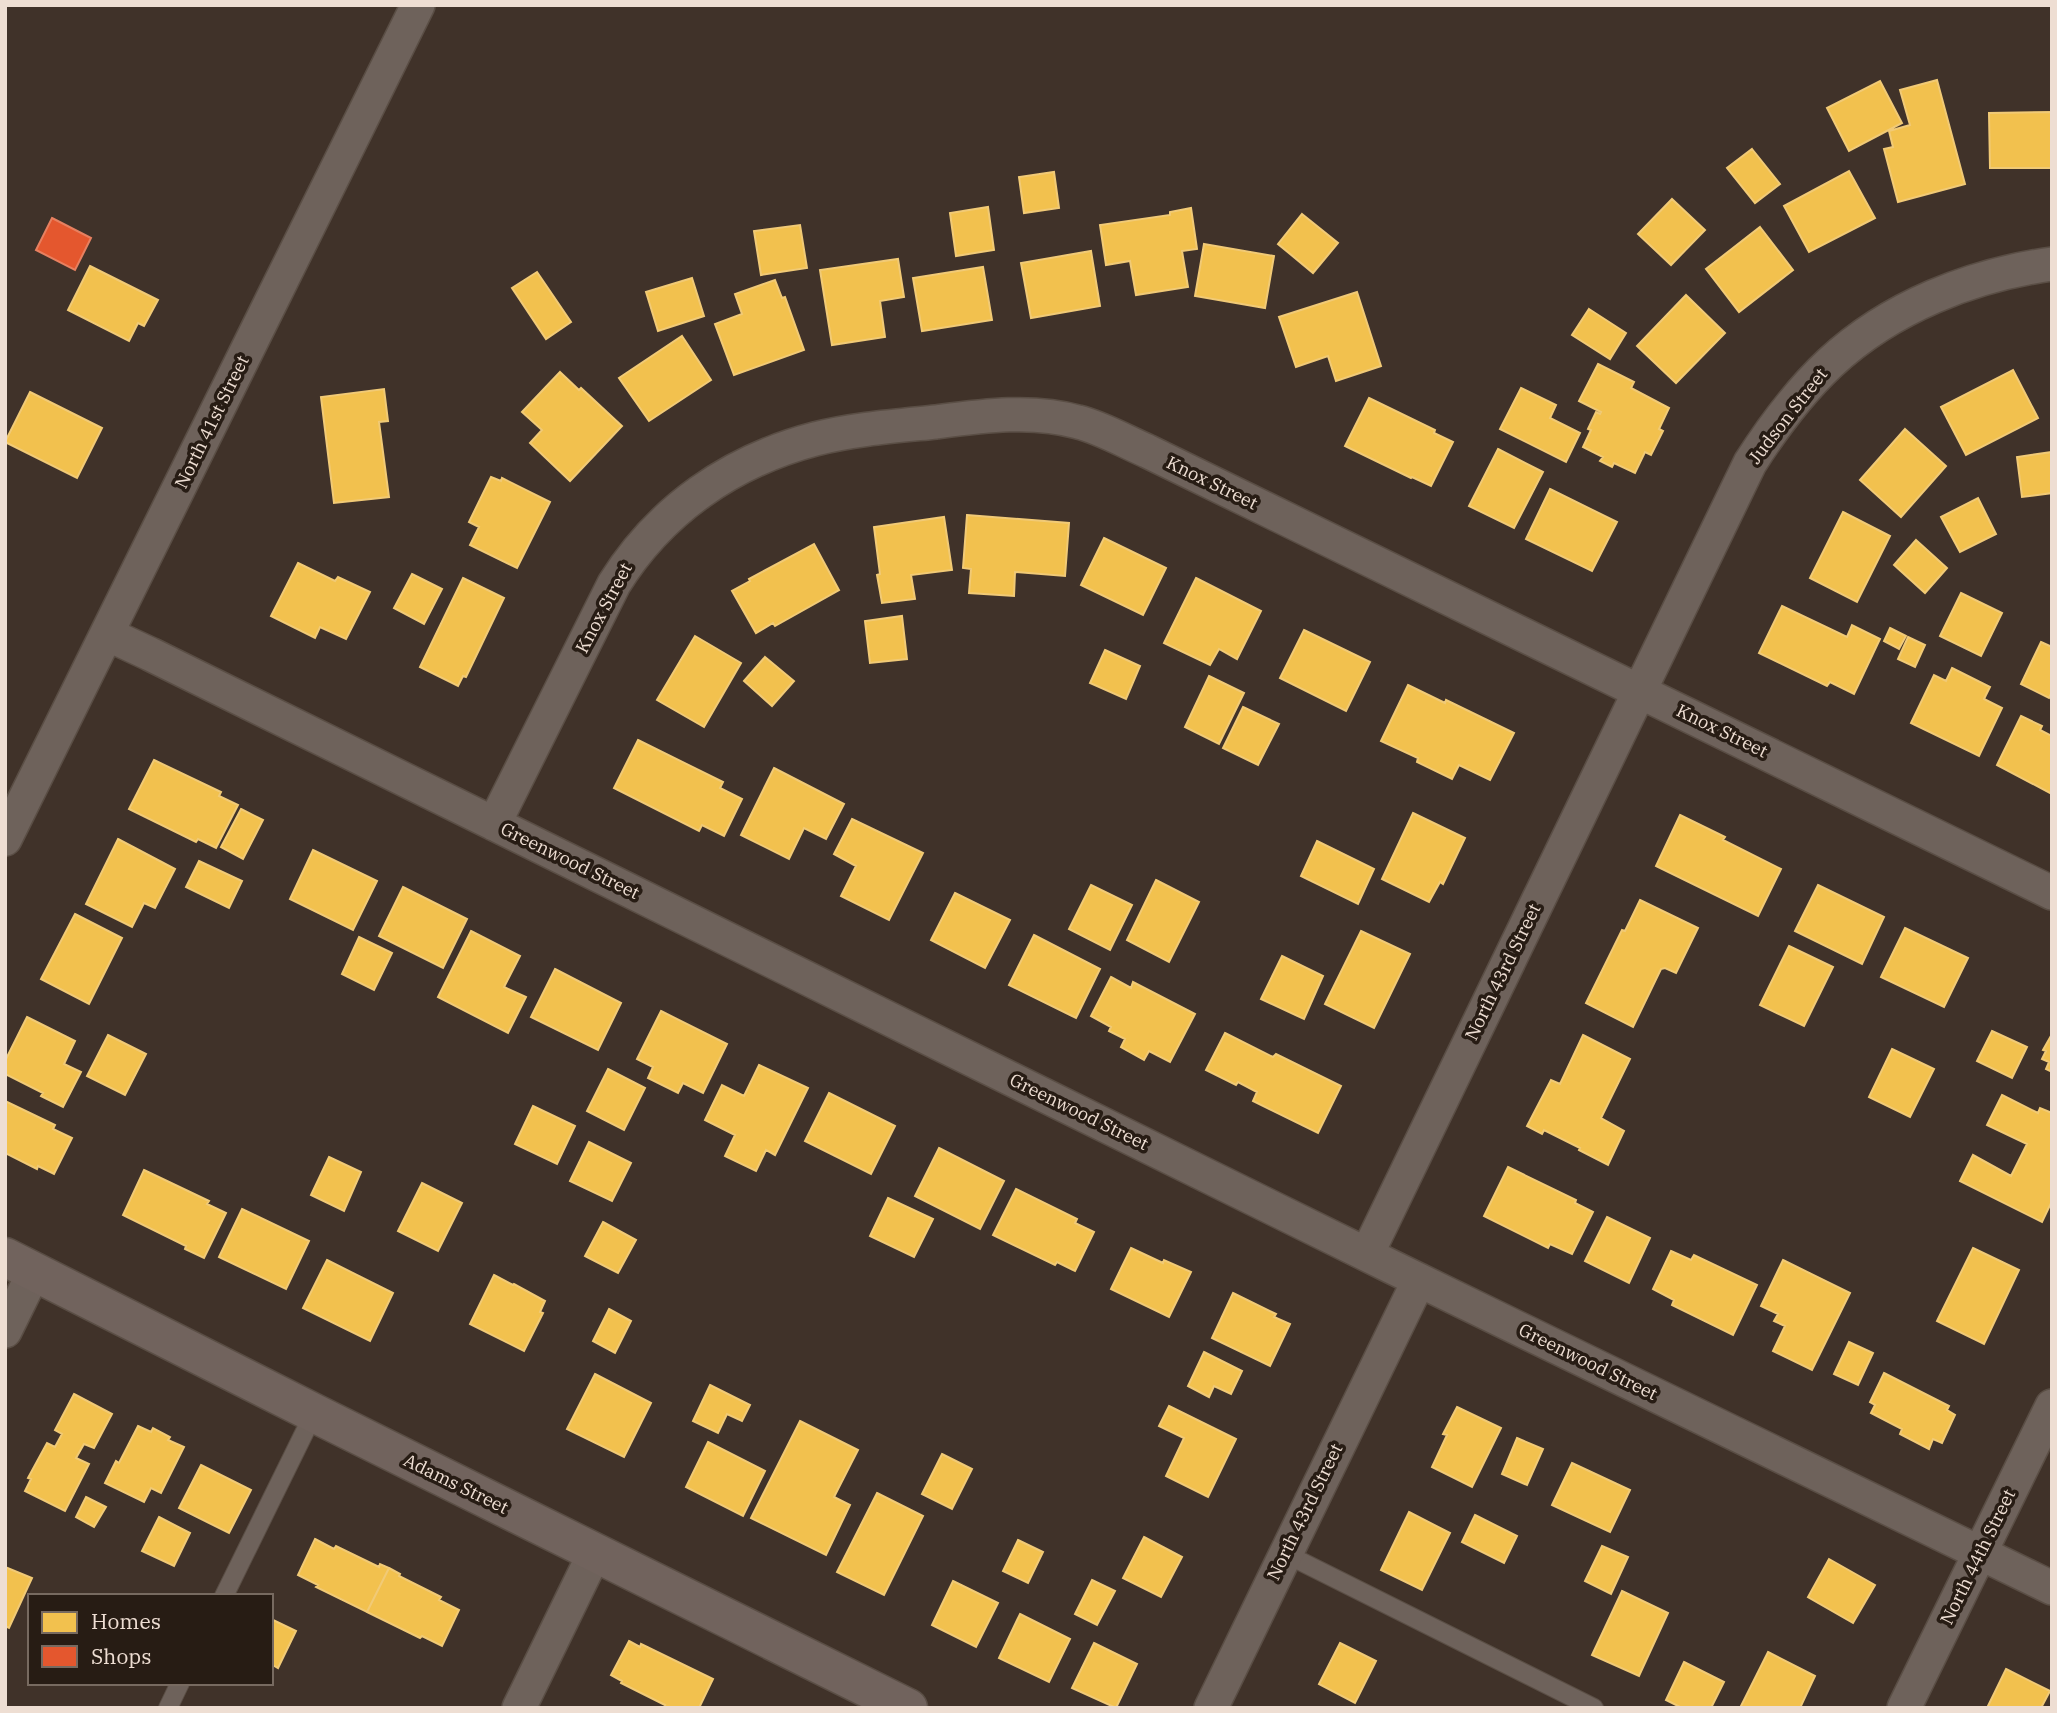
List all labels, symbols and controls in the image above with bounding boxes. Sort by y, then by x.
street label: North 41st Street [169,351,254,492]
street label: Judson Street [1743,363,1832,468]
street label: Knox Street [1163,451,1262,515]
street label: Knox Street [570,559,637,657]
street label: Knox Street [1673,699,1772,763]
street label: Greenwood Street [497,817,643,904]
street label: North 43rd Street [1460,900,1546,1044]
street label: Greenwood Street [1006,1068,1152,1155]
street label: Greenwood Street [1515,1318,1661,1405]
street label: North 43rd Street [1262,1440,1348,1584]
street label: Adams Street [400,1448,512,1519]
street label: North 44th Street [1935,1485,2020,1628]
legend [28,1594,273,1685]
text: Homes [91,1607,161,1635]
text: Shops [91,1642,151,1670]

